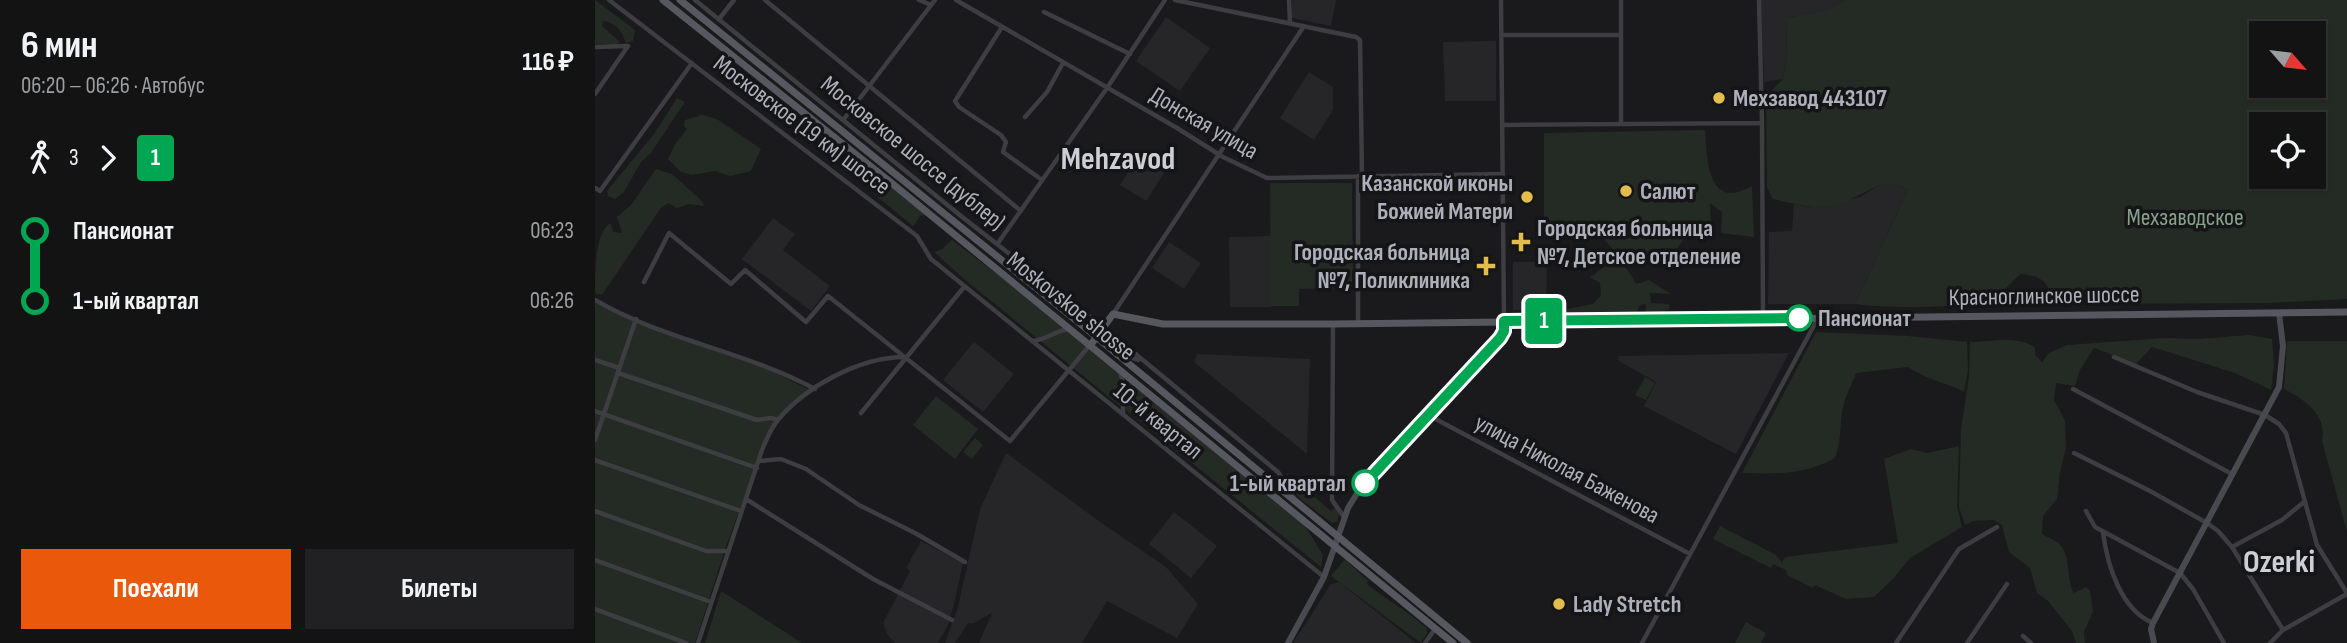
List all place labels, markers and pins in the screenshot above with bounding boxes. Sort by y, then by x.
place label: Мехзавод 443107 [1733,84,1887,113]
marker: Мехзавод 443107 [1711,90,1727,106]
place label: Казанской иконы Божией Матери [1361,169,1513,226]
place label: Салют [1640,177,1696,206]
marker: Салют [1618,183,1634,199]
marker: Казанской иконы Божией Матери [1519,189,1535,205]
place label: Городская больница №7, Детское отделение [1537,214,1741,271]
marker: Городская больница №7, Детское отделение [1511,232,1531,252]
place label: Городская больница №7, Поликлиника [1294,238,1470,295]
marker: Городская больница №7, Поликлиника [1476,256,1496,276]
place label: Пансионат [1818,304,1911,333]
marker: Пансионат [1786,305,1812,331]
place label: 1-ый квартал [1230,469,1346,498]
marker: 1-ый квартал [1352,470,1378,496]
place label: Lady Stretch [1573,590,1681,619]
marker: Lady Stretch [1551,596,1567,612]

